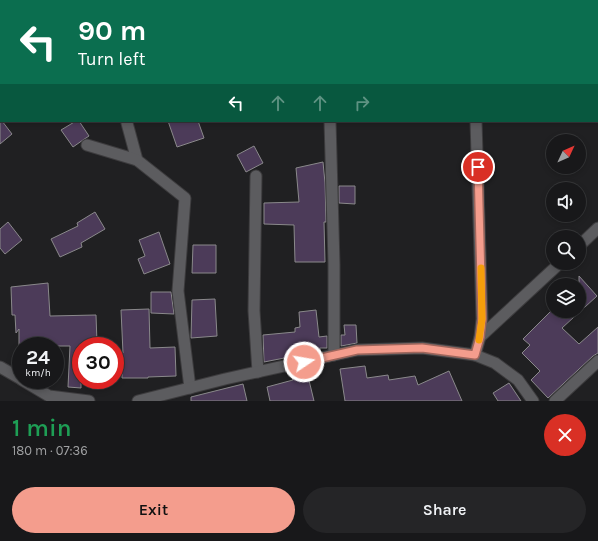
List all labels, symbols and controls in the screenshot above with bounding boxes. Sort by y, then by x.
text: 90 m [78,14,146,47]
icon: left [12,16,64,68]
text: Turn left [78,48,146,70]
icon: left [225,92,247,114]
icon: ahead [267,92,289,114]
icon: ahead [309,92,331,114]
icon: right [351,92,373,114]
north arrow [546,134,586,174]
map controls [546,134,586,318]
pin [461,150,495,184]
icon: arrive [467,156,489,178]
button: sound [546,182,586,222]
button: search [546,230,586,270]
button: layers [546,278,586,318]
speed limit sign: 30 [72,337,124,389]
position arrow [283,341,325,383]
text: 24 [26,346,50,369]
text: km/h [25,367,51,379]
text: 1 min [12,414,72,442]
button: close [544,414,586,456]
text: 180 m · 07:36 [12,443,88,458]
button: Exit [12,487,295,533]
button: Share [303,487,586,533]

